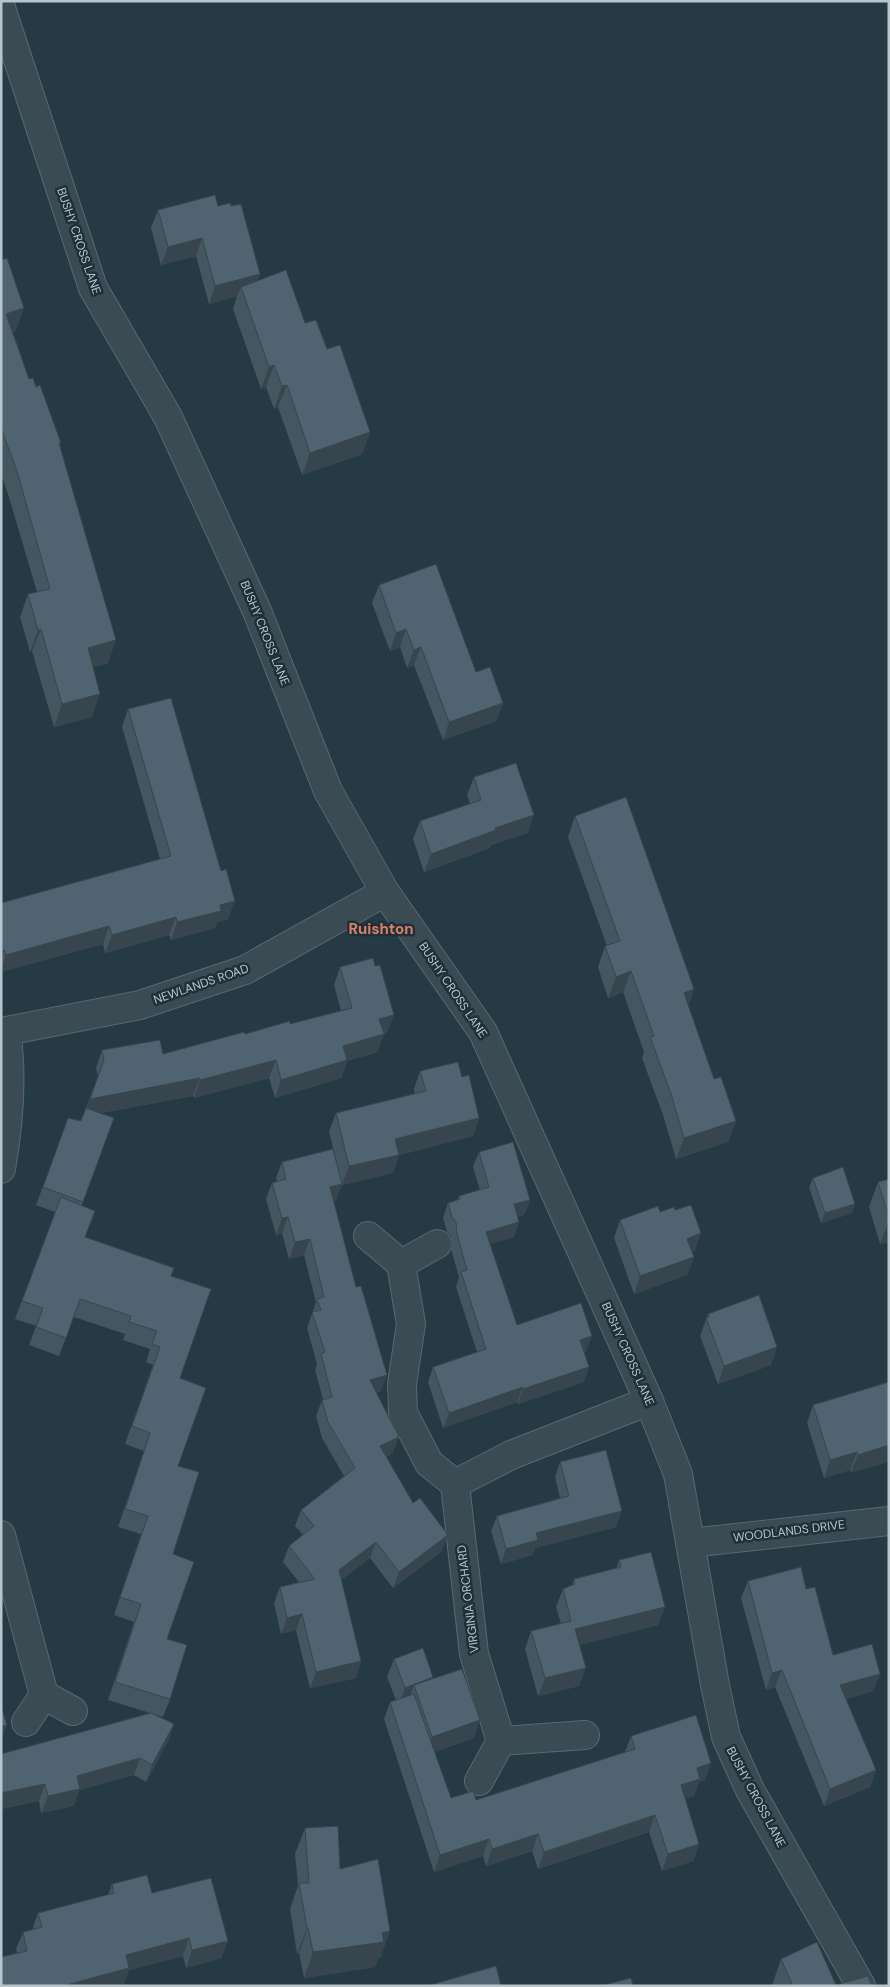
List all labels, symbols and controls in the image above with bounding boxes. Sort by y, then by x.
street label: BUSHY CROSS LANE [53,185,105,297]
street label: BUSHY CROSS LANE [237,578,293,688]
district label: Ruishton [349,919,413,939]
street label: BUSHY CROSS LANE [415,939,491,1041]
street label: NEWLANDS ROAD [151,960,251,1008]
street label: BUSHY CROSS LANE [598,1300,658,1409]
street label: WOODLANDS DRIVE [732,1516,846,1546]
street label: VIRGINIA ORCHARD [453,1544,483,1654]
street label: BUSHY CROSS LANE [723,1744,789,1850]

